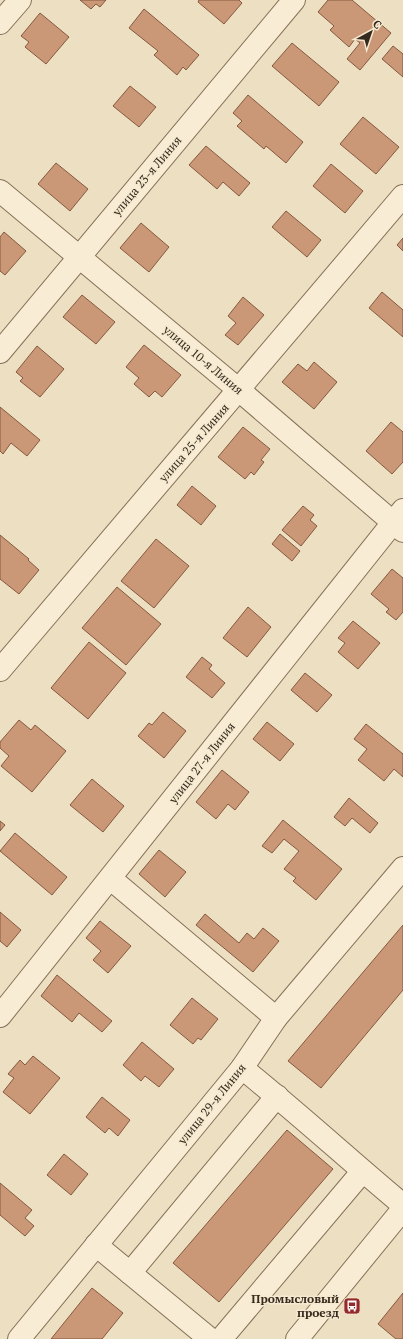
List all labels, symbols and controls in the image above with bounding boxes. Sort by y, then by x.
north arrow [351,12,391,52]
text: С [370,17,385,32]
street label: улица 23-я Линия [108,133,184,219]
street label: улица 10-я Линия [160,321,246,397]
street label: улица 25-я Линия [155,400,232,486]
street label: улица 27-я Линия [165,719,238,807]
street label: улица 29-я Линия [174,1060,249,1148]
place label: Промысловый проезд [251,1291,340,1320]
bus stop icon: Промысловый проезд [342,1296,362,1316]

